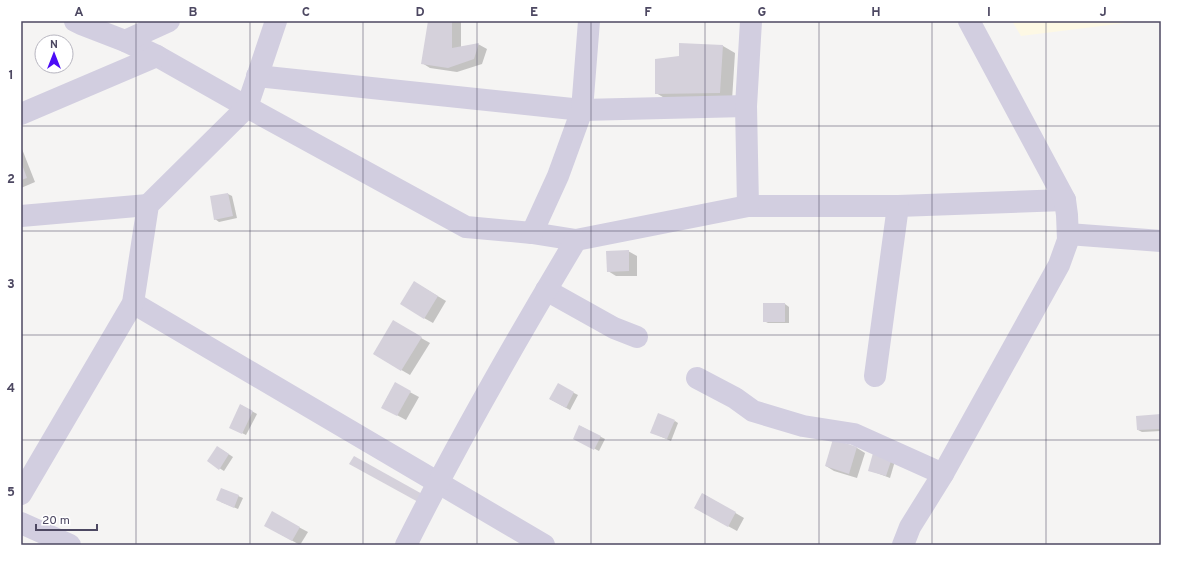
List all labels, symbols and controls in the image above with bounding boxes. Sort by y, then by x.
text: A [74,5,84,21]
text: B [189,5,198,21]
text: C [302,5,310,21]
text: D [415,5,425,21]
text: E [530,5,538,21]
text: F [644,5,652,21]
text: G [758,5,767,21]
text: H [871,5,881,21]
text: I [987,5,991,21]
text: J [1099,5,1107,21]
north arrow [34,34,74,74]
text: N [50,38,58,52]
text: 1 [8,68,14,84]
text: 2 [7,172,15,188]
text: 3 [7,277,15,293]
text: 4 [7,381,15,397]
text: 5 [7,485,15,501]
scale bar [36,506,97,532]
text: 20 m [42,513,70,529]

